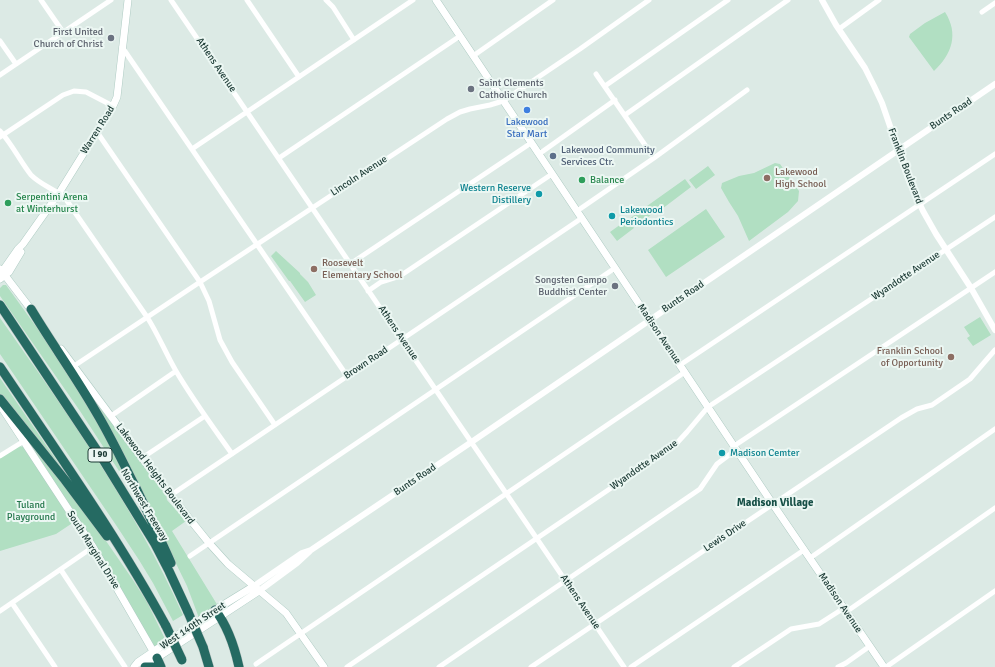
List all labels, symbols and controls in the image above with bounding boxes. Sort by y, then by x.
place label: First United Church of Christ [34,26,103,50]
marker: First United Church of Christ [106,33,116,43]
street label: Athens Avenue [193,35,239,95]
place label: Saint Clements Catholic Church [479,77,547,100]
marker: Saint Clements Catholic Church [466,84,476,94]
street label: Bunts Road [928,95,974,133]
street label: Warren Road [78,104,118,156]
marker: Lakewood Star Mart [522,105,532,115]
place label: Lakewood Star Mart [506,116,548,140]
street label: Franklin Boulevard [885,126,925,206]
place label: Lakewood Community Services Ctr. [561,144,655,168]
marker: Lakewood Community Services Ctr. [548,151,558,161]
street label: Lincoln Avenue [329,153,389,199]
place label: Lakewood High School [775,166,826,190]
marker: Lakewood High School [762,173,772,183]
place label: Balance [590,174,624,186]
marker: Balance [577,175,587,185]
place label: Western Reserve Distillery [460,182,531,206]
marker: Western Reserve Distillery [534,189,544,199]
place label: Serpentini Arena at Winterhurst [16,191,88,214]
marker: Serpentini Arena at Winterhurst [3,198,13,208]
place label: Lakewood Periodontics [620,204,673,228]
marker: Lakewood Periodontics [607,211,617,221]
street label: Wyandotte Avenue [870,249,942,303]
place label: Roosevelt Elementary School [322,257,402,280]
marker: Roosevelt Elementary School [309,264,319,274]
place label: Songsten Gampo Buddhist Center [535,274,607,298]
street label: Bunts Road [660,278,706,316]
marker: Songsten Gampo Buddhist Center [610,281,620,291]
street label: Madison Avenue [635,302,683,366]
street label: Athens Avenue [375,303,421,363]
street label: Brown Road [342,344,390,382]
place label: Franklin School of Opportunity [877,345,943,368]
marker: Franklin School of Opportunity [946,352,956,362]
street label: Lakewood Heights Boulevard [113,421,197,527]
street label: Wyandotte Avenue [608,437,680,493]
place label: Madison Cemter [730,447,799,459]
road number: I 90 [88,448,112,462]
marker: Madison Cemter [717,448,727,458]
street label: Bunts Road [392,461,438,499]
street label: Northwest Freeway [118,467,170,543]
district label: Madison Village [737,496,813,510]
park label: Tuland Playground [7,499,55,522]
street label: South Marginal Drive [64,509,122,591]
street label: Lewis Drive [701,517,749,555]
street label: Madison Avenue [816,571,864,635]
street label: Athens Avenue [557,572,603,632]
street label: West 140th Street [158,600,228,652]

